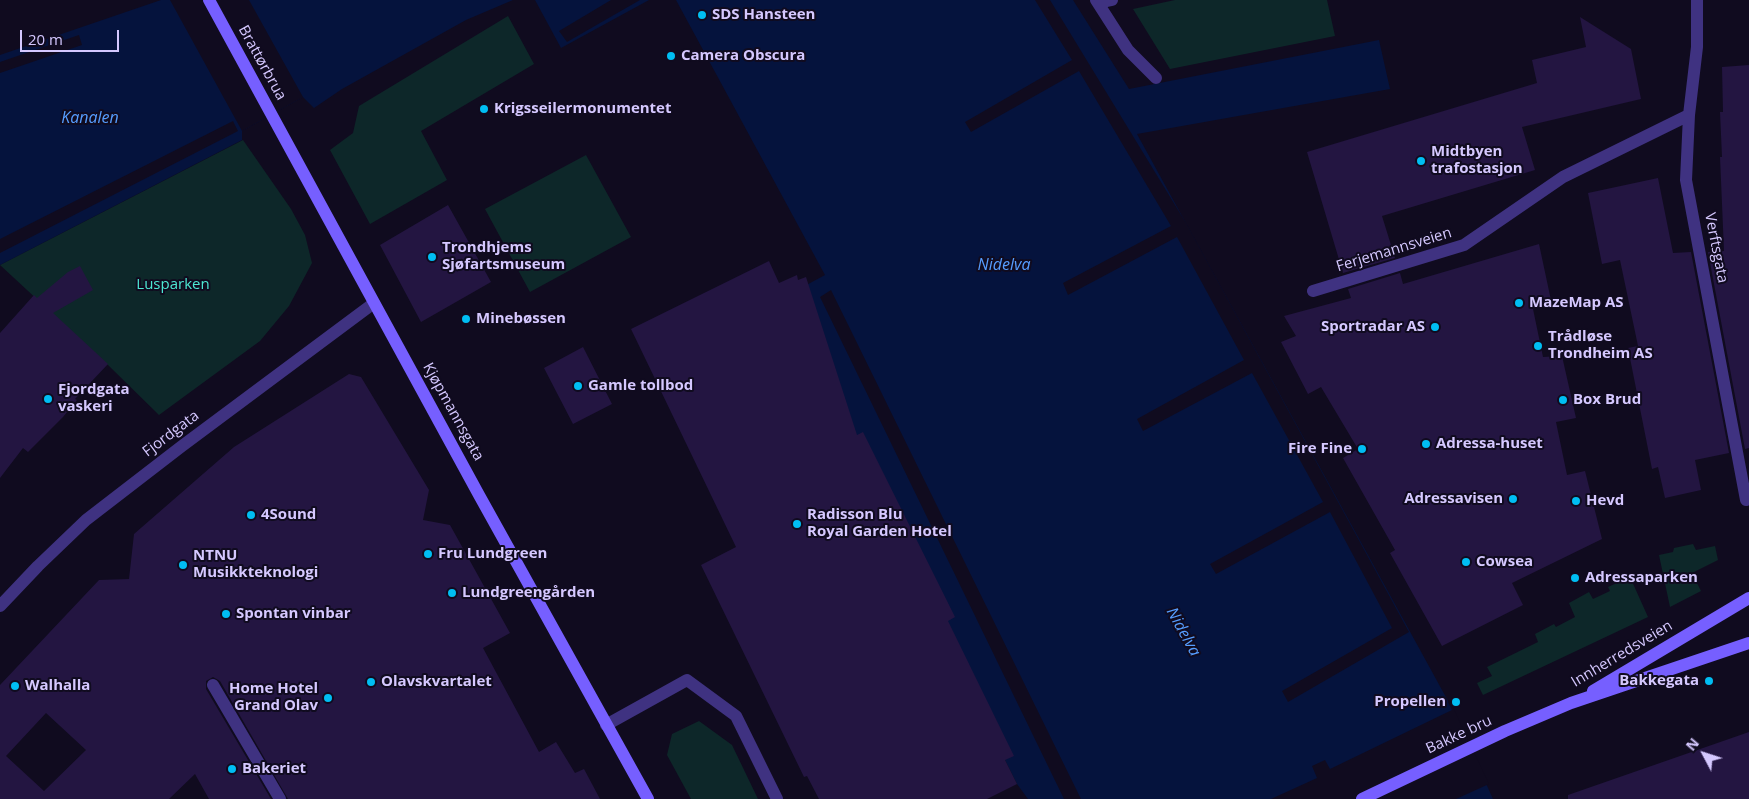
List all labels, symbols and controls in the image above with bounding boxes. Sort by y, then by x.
place label: SDS Hansteen [712,6,815,24]
marker: SDS Hansteen [696,9,708,21]
scale bar [22,20,121,52]
street label: Brattørbrua [234,22,290,104]
text: 20 m [28,29,63,49]
place label: Camera Obscura [681,47,805,65]
marker: Camera Obscura [665,50,677,62]
place label: Krigsseilermonumentet [494,100,671,118]
marker: Krigsseilermonumentet [478,103,490,115]
water label: Kanalen [61,108,119,128]
place label: Midtbyen trafostasjon [1431,143,1523,178]
marker: Midtbyen trafostasjon [1415,155,1427,167]
street label: Verftsgata [1700,211,1732,285]
street label: Ferjemannsveien [1334,224,1454,276]
place label: Trondhjems Sjøfartsmuseum [442,239,565,274]
marker: Trondhjems Sjøfartsmuseum [426,251,438,263]
water label: Nidelva [978,255,1030,275]
park label: Lusparken [136,276,210,294]
place label: MazeMap AS [1529,294,1624,312]
marker: MazeMap AS [1513,297,1525,309]
place label: Minebøssen [476,310,566,328]
marker: Minebøssen [460,313,472,325]
place label: Sportradar AS [1321,318,1425,336]
marker: Sportradar AS [1429,321,1441,333]
place label: Trådløse Trondheim AS [1548,328,1653,363]
marker: Trådløse Trondheim AS [1532,340,1544,352]
street label: Kjøpmannsgata [419,360,487,464]
place label: Gamle tollbod [588,377,693,395]
marker: Gamle tollbod [572,380,584,392]
place label: Fjordgata vaskeri [58,381,130,416]
place label: Box Brud [1573,391,1641,409]
marker: Fjordgata vaskeri [42,393,54,405]
marker: Box Brud [1557,394,1569,406]
street label: Fjordgata [139,407,203,461]
place label: Adressa-huset [1436,435,1543,453]
marker: Adressa-huset [1420,438,1432,450]
place label: Fire Fine [1288,440,1352,458]
marker: Fire Fine [1356,443,1368,455]
place label: Adressavisen [1404,490,1503,508]
place label: Hevd [1586,492,1624,510]
marker: Adressavisen [1507,493,1519,505]
marker: Hevd [1570,495,1582,507]
place label: 4Sound [261,506,316,524]
place label: Radisson Blu Royal Garden Hotel [807,506,952,541]
marker: 4Sound [245,509,257,521]
marker: Radisson Blu Royal Garden Hotel [791,518,803,530]
place label: Fru Lundgreen [438,545,547,563]
place label: NTNU Musikkteknologi [193,547,318,582]
marker: Fru Lundgreen [422,548,434,560]
place label: Cowsea [1476,553,1533,571]
marker: Cowsea [1460,556,1472,568]
marker: NTNU Musikkteknologi [177,559,189,571]
place label: Adressaparken [1585,569,1698,587]
marker: Adressaparken [1569,572,1581,584]
place label: Lundgreengården [462,584,595,602]
marker: Lundgreengården [446,587,458,599]
water label: Nidelva [1162,604,1204,660]
place label: Spontan vinbar [236,605,351,623]
marker: Spontan vinbar [220,608,232,620]
street label: Innherredsveien [1568,617,1676,691]
place label: Bakkegata [1619,672,1699,690]
place label: Olavskvartalet [381,673,492,691]
marker: Bakkegata [1703,675,1715,687]
marker: Olavskvartalet [365,676,377,688]
place label: Walhalla [25,677,90,695]
marker: Walhalla [9,680,21,692]
place label: Home Hotel Grand Olav [229,680,318,715]
marker: Home Hotel Grand Olav [322,692,334,704]
place label: Propellen [1374,693,1446,711]
marker: Propellen [1450,696,1462,708]
street label: Bakke bru [1423,712,1495,758]
north arrow [1679,729,1729,779]
text: N [1681,734,1703,755]
place label: Bakeriet [242,760,306,778]
marker: Bakeriet [226,763,238,775]

